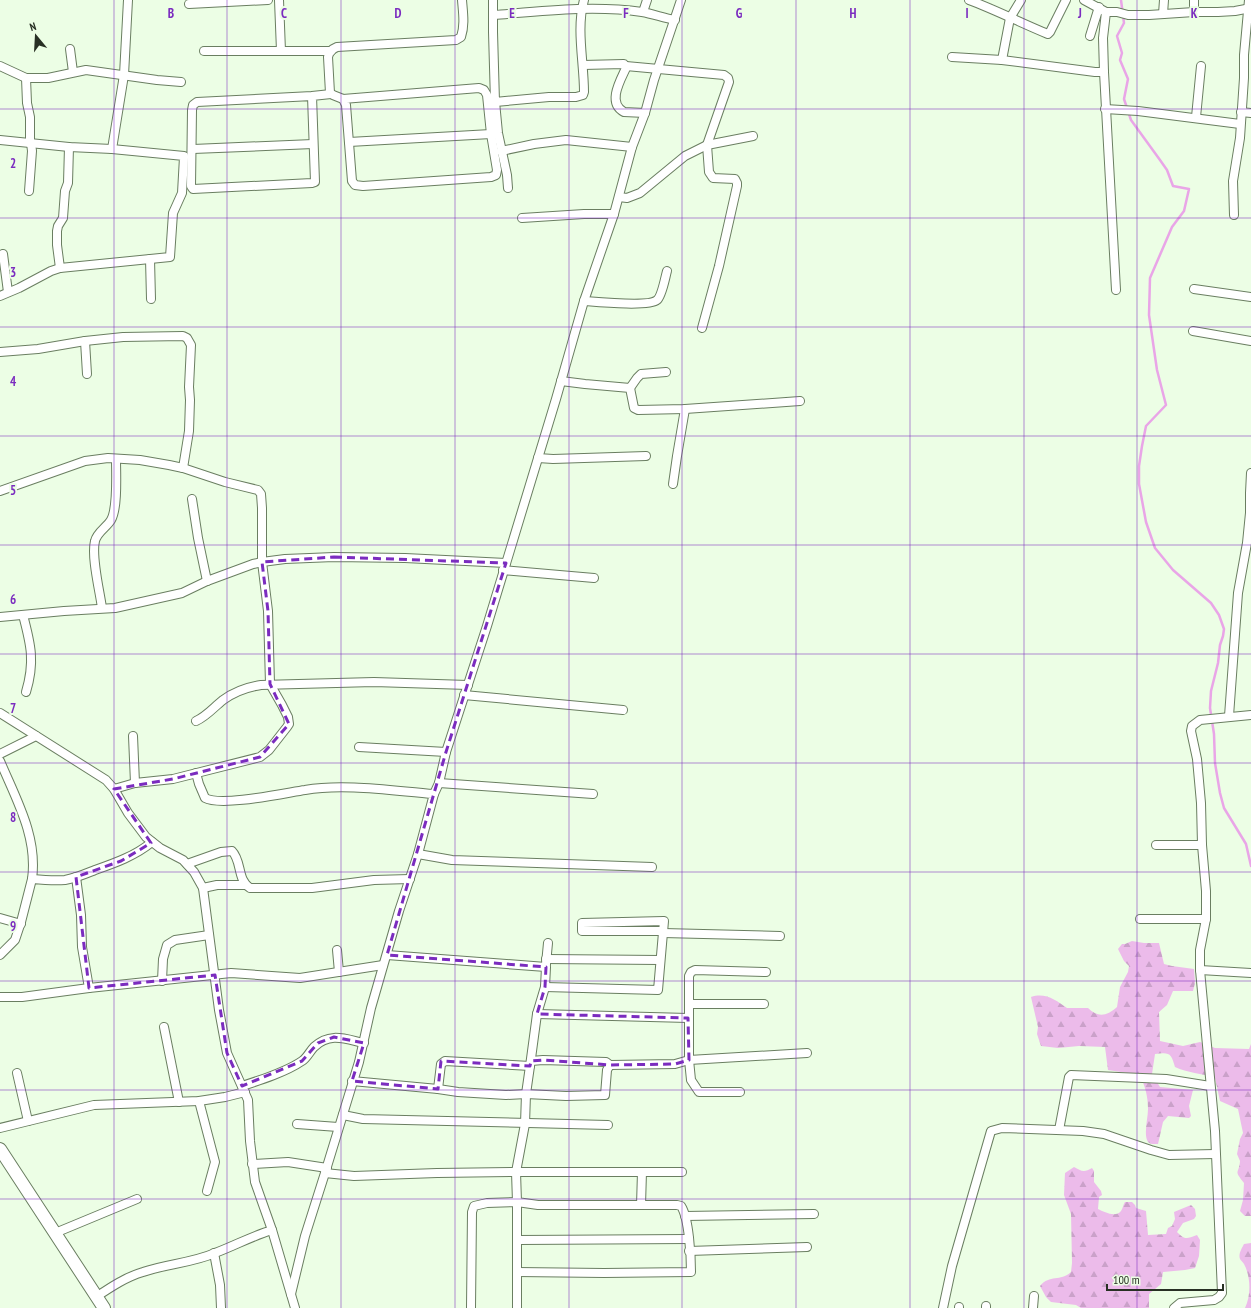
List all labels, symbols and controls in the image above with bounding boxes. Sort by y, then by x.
text: B [168,5,174,22]
text: C [281,5,287,22]
text: D [395,5,402,22]
text: E [509,5,515,22]
text: F [623,5,629,22]
text: G [736,5,743,22]
text: H [850,5,857,22]
text: I [965,5,969,22]
text: J [1077,5,1082,22]
text: K [1191,5,1198,22]
north arrow [16,16,56,56]
text: N [28,19,38,34]
text: 2 [10,155,16,172]
text: 3 [10,264,16,281]
text: 4 [10,373,17,390]
text: 5 [10,482,16,499]
text: 6 [10,591,16,608]
text: 7 [10,700,16,717]
text: 8 [10,809,16,826]
text: 9 [10,918,16,935]
scale bar [1107,1266,1223,1292]
text: 100 m [1113,1272,1140,1287]

